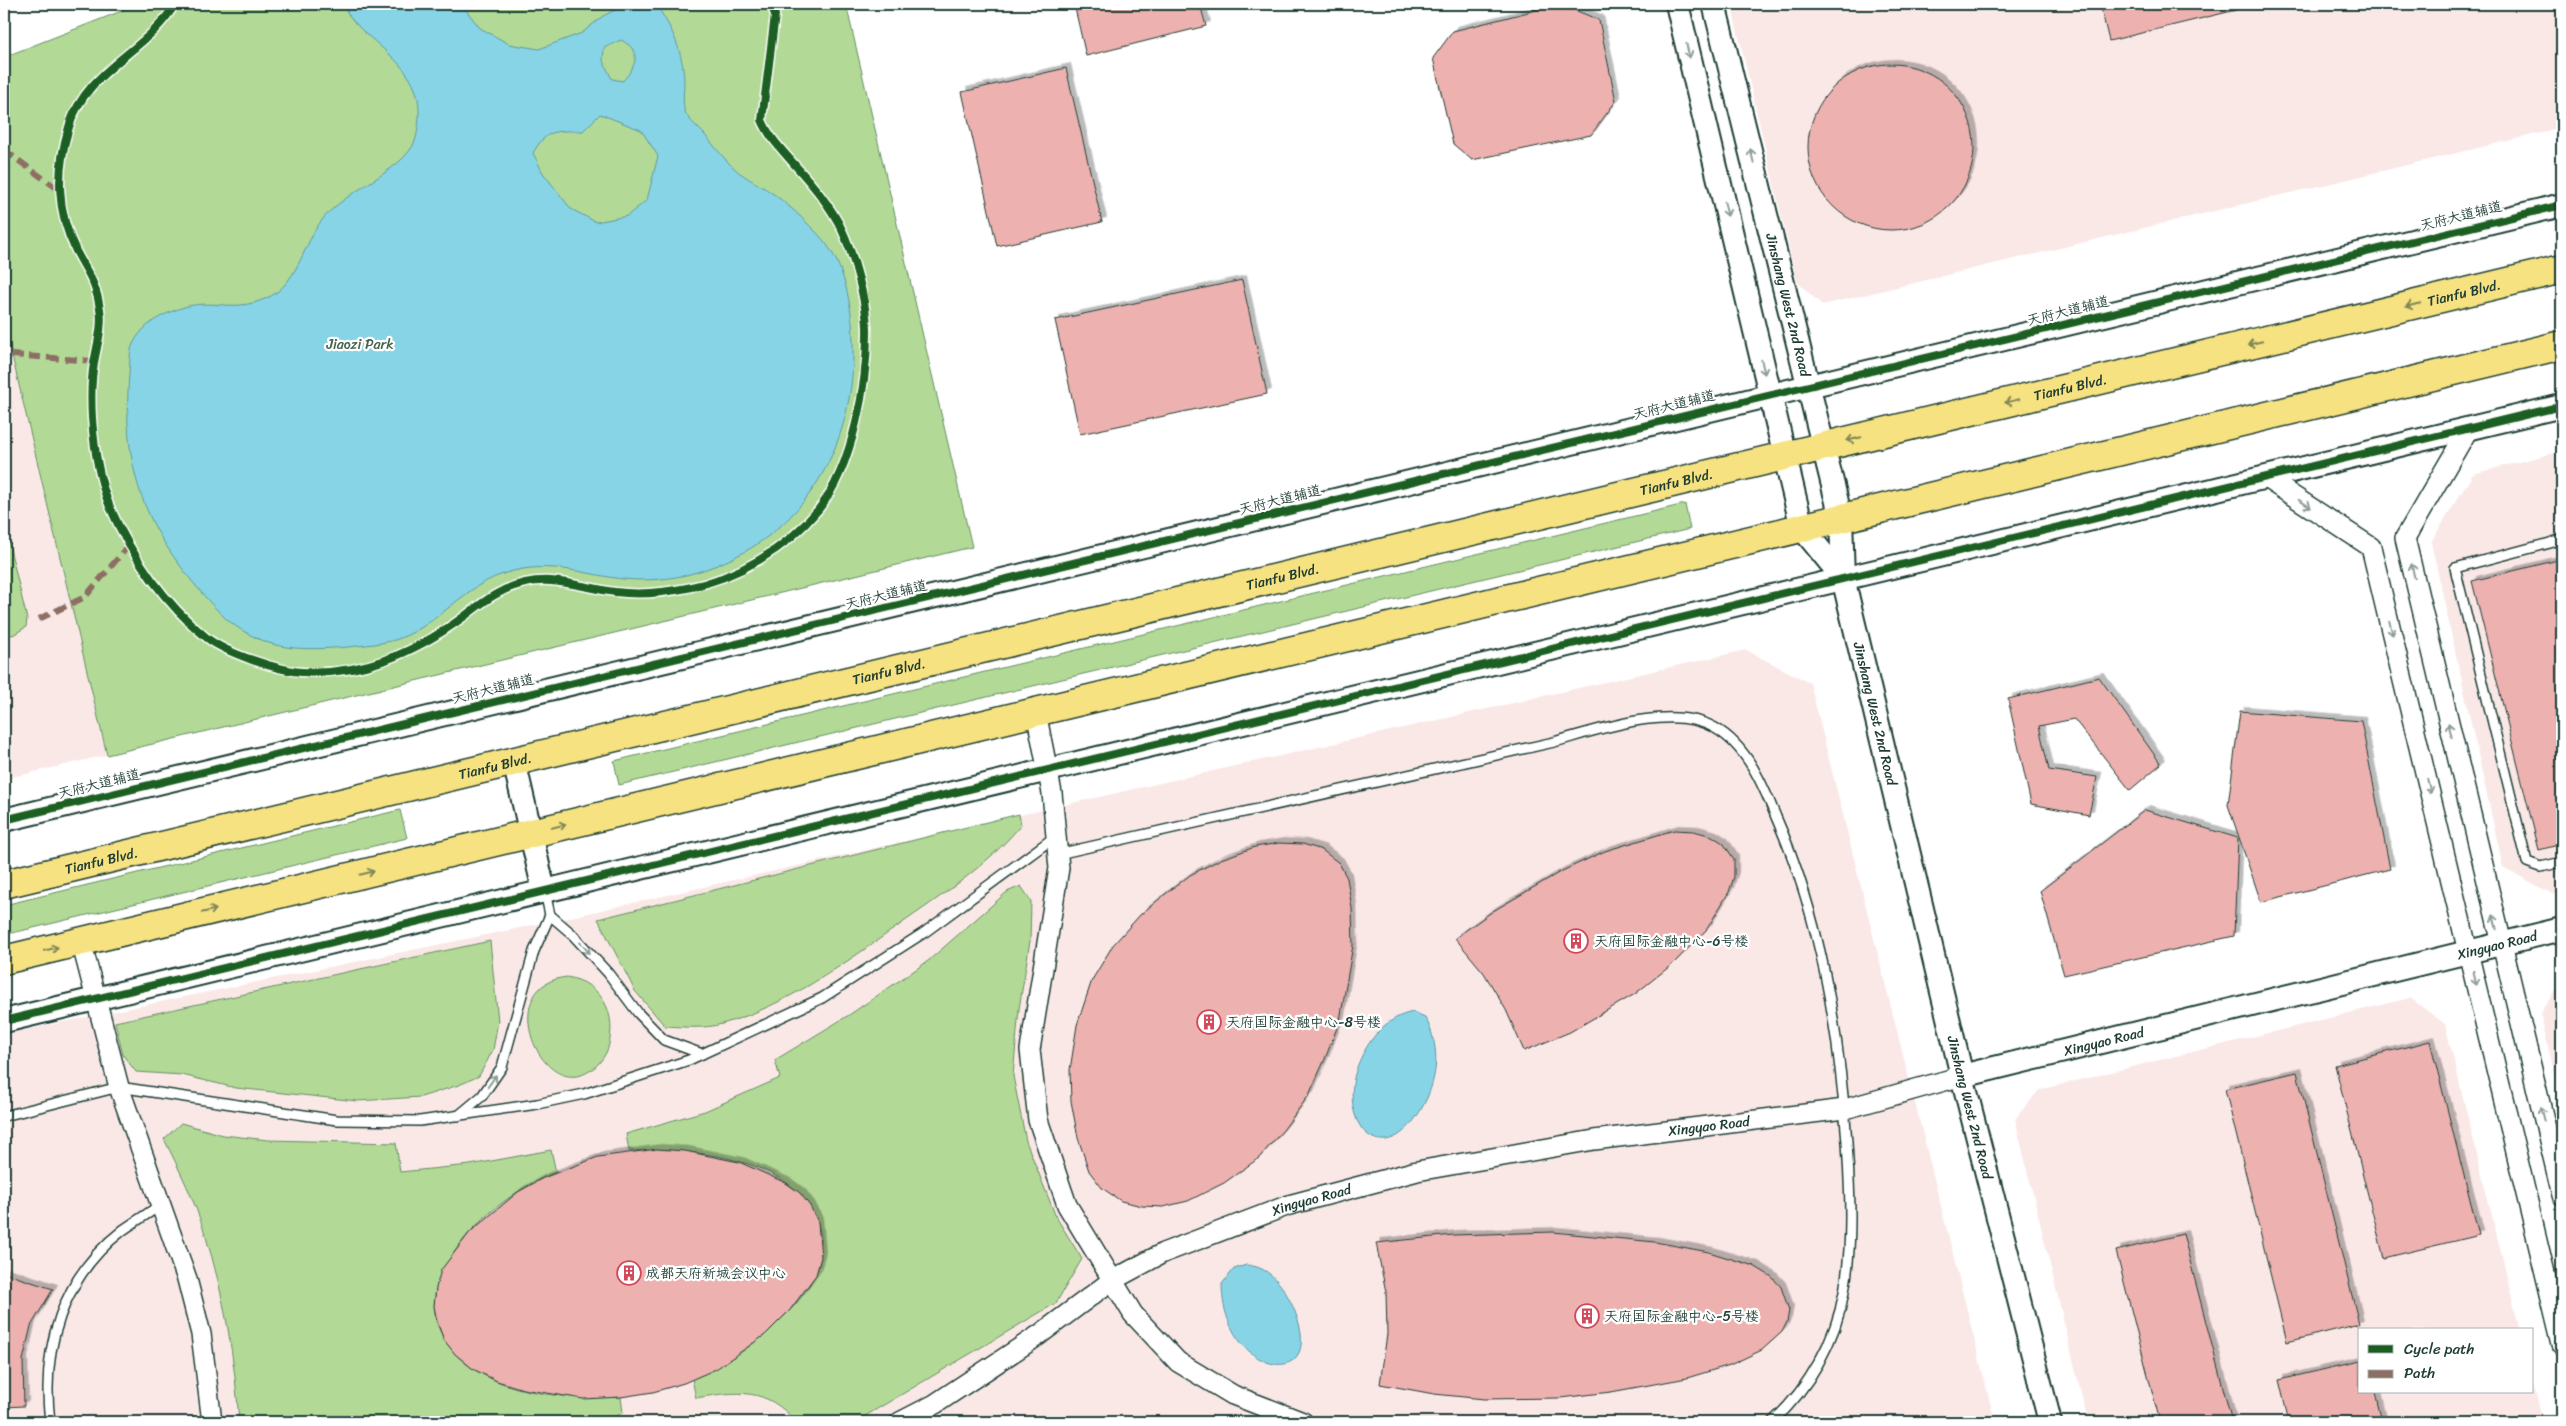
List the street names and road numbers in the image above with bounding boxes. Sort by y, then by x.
street label: 天府大道辅道 [2417,194,2505,238]
street label: Jinshang West 2nd Road [1758,230,1818,381]
street label: Tianfu Blvd. [2425,272,2503,313]
street label: 天府大道辅道 [2024,289,2112,333]
street label: Tianfu Blvd. [2031,366,2109,408]
street label: 天府大道辅道 [1630,383,1718,427]
street label: Tianfu Blvd. [1637,461,1715,503]
street label: 天府大道辅道 [1236,478,1324,522]
street label: Tianfu Blvd. [1243,556,1322,597]
street label: 天府大道辅道 [842,573,930,617]
street label: Jinshang West 2nd Road [1846,638,1905,790]
street label: Tianfu Blvd. [850,650,928,692]
street label: 天府大道辅道 [449,667,537,711]
street label: Tianfu Blvd. [456,745,534,787]
street label: 天府大道辅道 [55,762,143,806]
street label: Tianfu Blvd. [62,840,140,881]
street label: Xingyao Road [2454,923,2541,967]
street label: Xingyao Road [2060,1019,2148,1063]
street label: Jinshang West 2nd Road [1940,1032,2001,1183]
street label: Xingyao Road [1666,1108,1753,1143]
street label: Xingyao Road [1267,1176,1355,1223]

